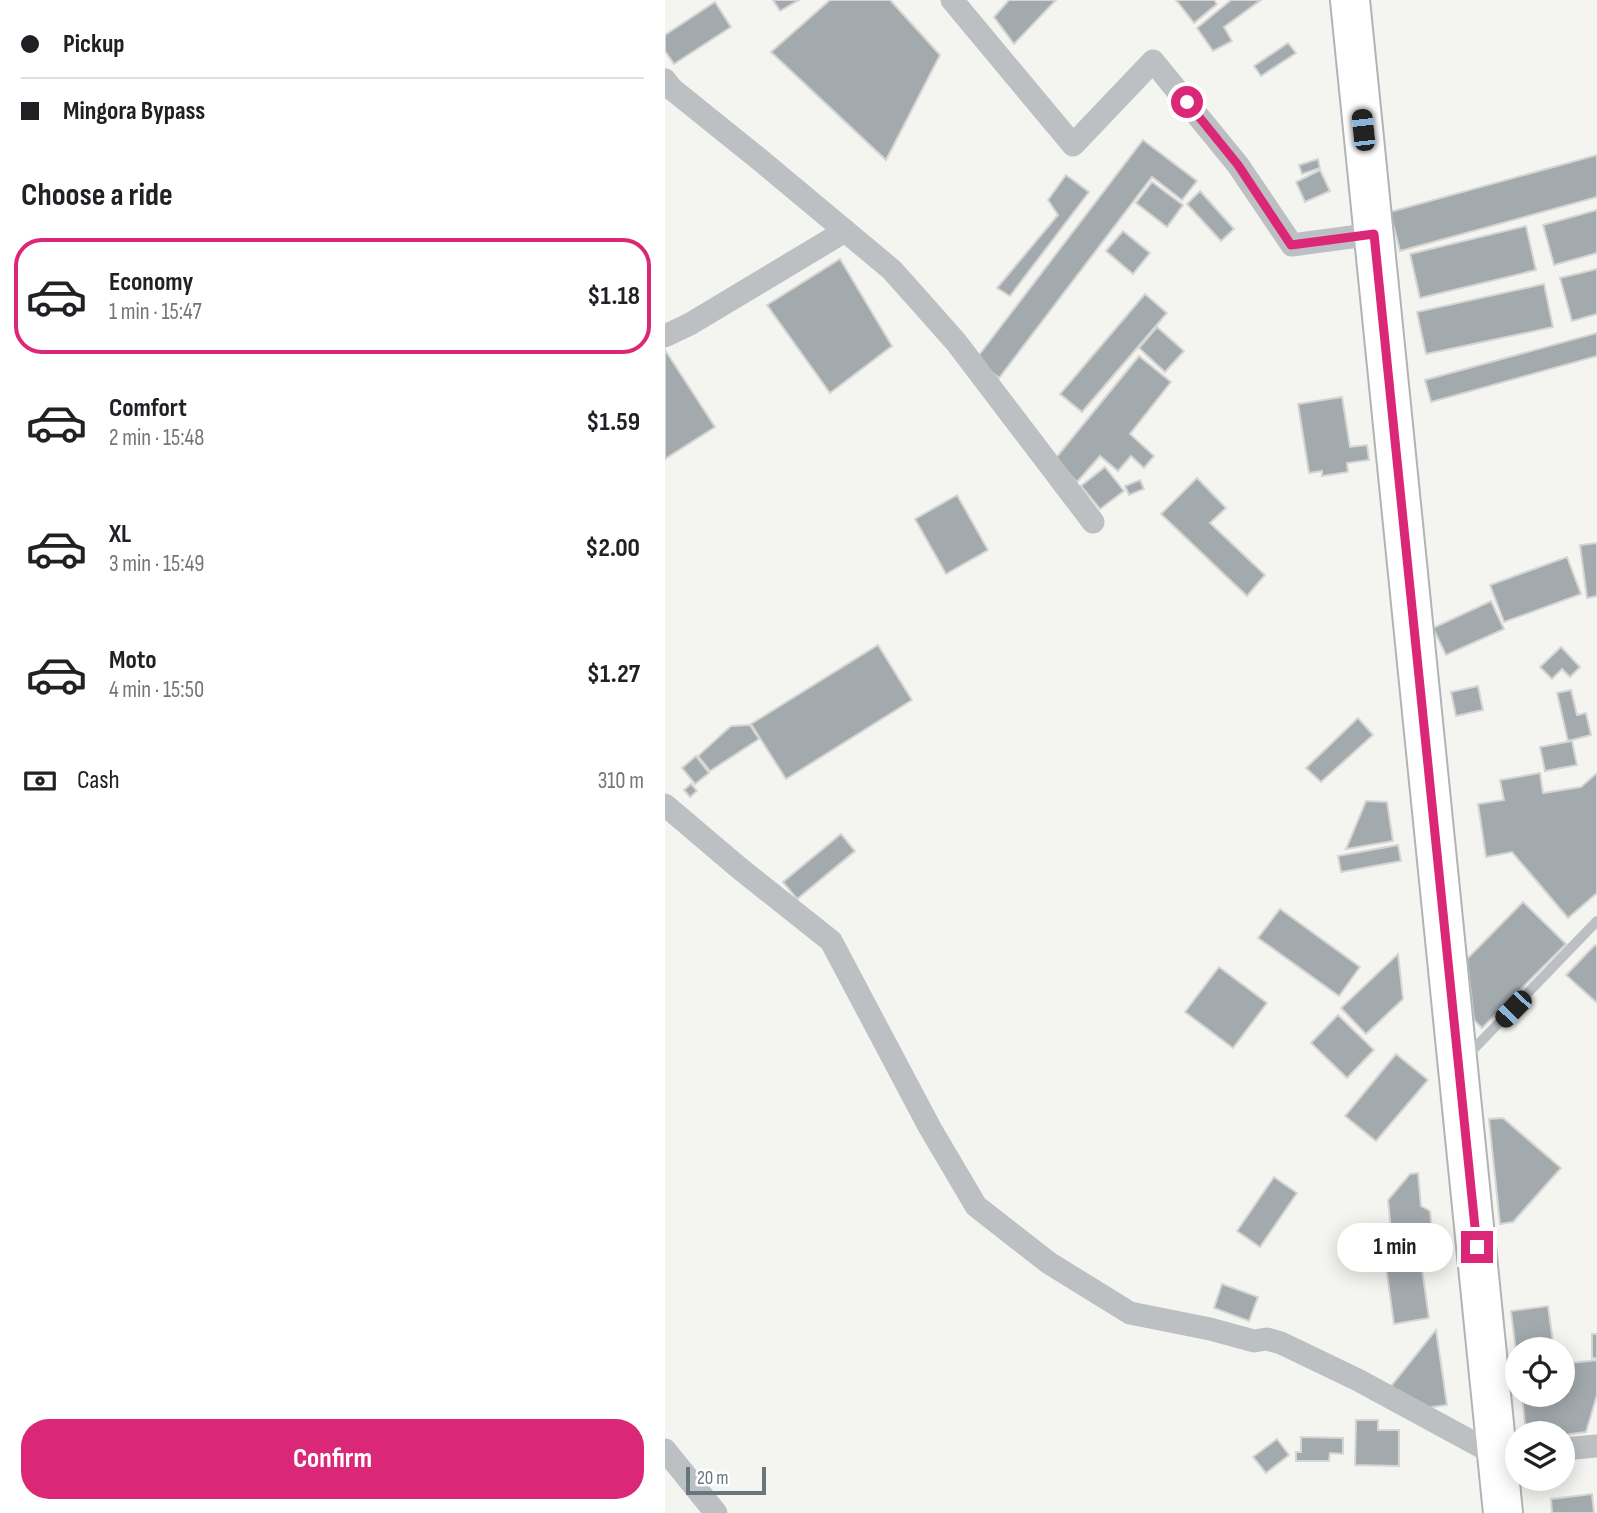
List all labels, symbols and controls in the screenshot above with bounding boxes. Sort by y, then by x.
text: Pickup [63,29,125,60]
route start [1171,86,1203,118]
text: Mingora Bypass [63,96,205,127]
car [1351,108,1376,152]
text: Choose a ride [21,176,173,215]
icon: car [25,265,88,328]
text: Economy [109,267,193,298]
text: $1.18 [587,281,640,312]
text: 1 min · 15:47 [109,298,202,326]
icon: car [25,391,88,454]
text: Comfort [109,393,187,424]
text: $1.59 [586,407,640,438]
text: 2 min · 15:48 [109,424,204,452]
icon: car [25,517,88,580]
text: XL [109,519,131,550]
text: $2.00 [585,533,640,564]
text: 3 min · 15:49 [109,550,205,578]
icon: car [25,643,88,706]
text: Moto [109,645,157,676]
text: $1.27 [587,659,640,690]
text: 4 min · 15:50 [109,676,204,704]
icon: cash [21,762,59,800]
text: Cash [77,765,120,796]
text: 310 m [598,767,644,795]
car [1491,987,1536,1031]
callout: 1 min [1337,1222,1453,1272]
route end [1461,1231,1493,1263]
text: 1 min [1374,1233,1416,1261]
map controls [1505,1337,1575,1491]
button: locate [1505,1337,1575,1407]
button: Confirm [21,1419,644,1499]
button: layers [1505,1421,1575,1491]
scale bar [686,1464,767,1496]
text: 20 m [697,1467,729,1490]

